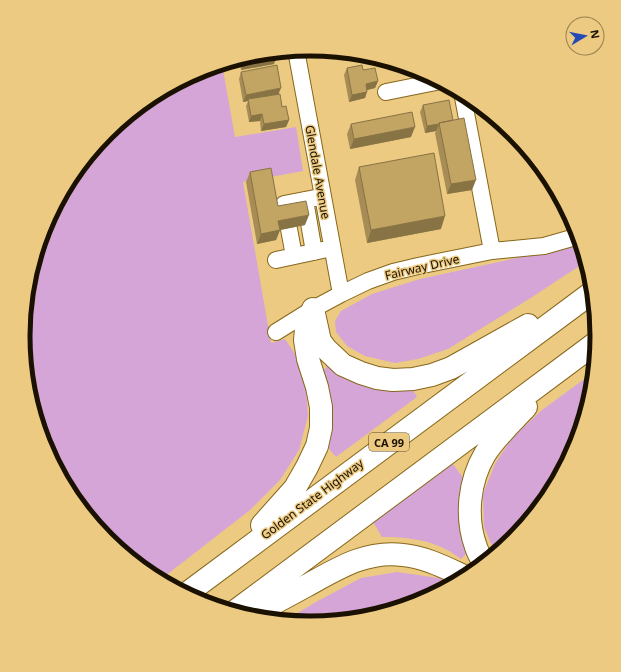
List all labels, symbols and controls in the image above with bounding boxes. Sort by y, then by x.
north arrow [565,16,605,56]
text: N [587,28,604,40]
street label: Glendale Avenue [301,124,335,221]
street label: Fairway Drive [383,250,461,284]
road number: CA 99 [369,433,409,451]
street label: Golden State Highway [257,454,368,543]

